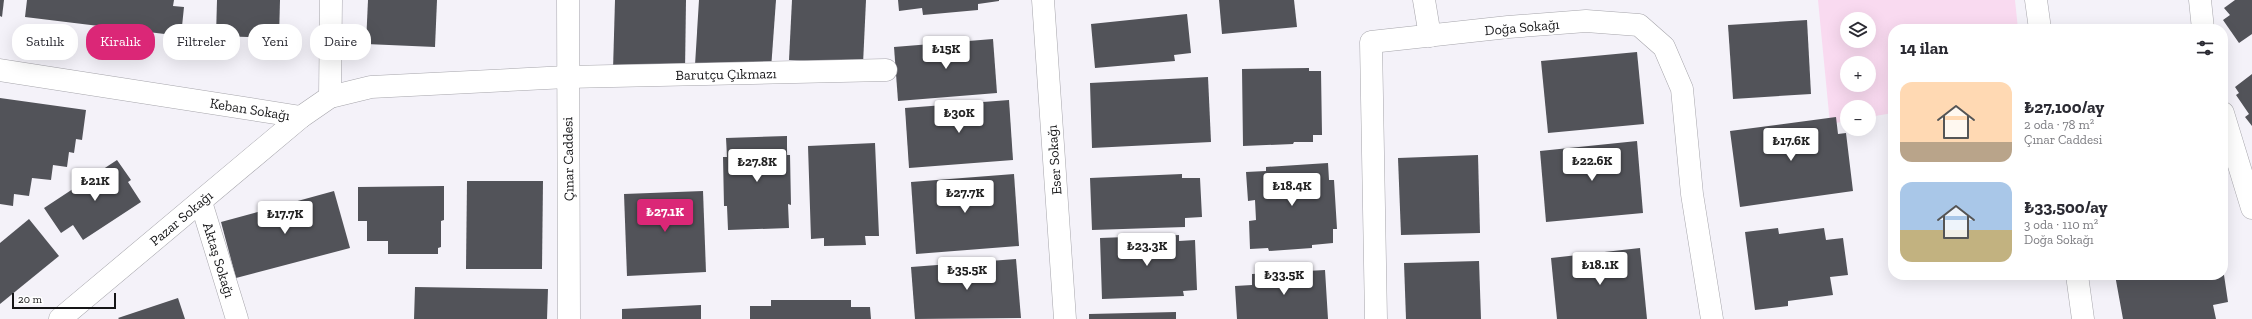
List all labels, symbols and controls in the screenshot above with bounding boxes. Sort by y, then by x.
map controls [1840,12,1876,136]
button: layers [1840,12,1876,48]
street label: Doğa Sokağı [1484,16,1560,39]
chip: Satılık [12,24,78,60]
chip: Kiralık [86,24,155,60]
chip: Filtreler [163,24,240,60]
chip: Yeni [248,24,302,60]
chip: Daire [310,24,371,60]
pin: ₺15K [922,36,970,70]
icon: filters [2194,37,2216,59]
text: 14 ilan [1900,38,1948,58]
text: ₺15K [932,41,960,56]
button: + [1840,56,1876,92]
street label: Barutçu Çıkmazı [675,65,777,84]
street label: Keban Sokağı [209,95,291,124]
text: ₺27,100/ay [2024,97,2104,117]
icon: home [1932,98,1980,146]
pin: ₺30K [935,100,983,134]
button: − [1840,100,1876,136]
text: ₺30K [943,105,975,120]
street label: Çınar Caddesi [559,117,578,201]
text: 2 oda · 78 m² [2024,117,2094,132]
street label: Eser Sokağı [1044,124,1065,196]
pin: ₺17.6K [1758,128,1824,162]
text: Çınar Caddesi [2024,132,2102,147]
text: ₺17.6K [1772,133,1810,148]
pin: ₺22.6K [1559,148,1625,182]
pin: ₺27.8K [724,149,790,183]
text: ₺22.6K [1572,153,1612,168]
text: ₺27.8K [737,154,777,169]
pin: ₺21K [71,168,119,202]
text: ₺21K [81,173,109,188]
pin: ₺18.4K [1259,173,1325,207]
text: ₺18.4K [1272,178,1312,193]
pin: ₺27.7K [932,180,998,214]
text: ₺27.7K [946,185,984,200]
street label: Pazar Sokağı [146,187,216,250]
text: ₺33,500/ay [2024,197,2108,217]
icon: home [1932,198,1980,246]
pin: ₺27.1K [632,199,698,233]
pin: ₺17.7K [252,201,318,235]
text: ₺27.1K [646,204,684,219]
text: ₺17.7K [267,206,303,221]
text: 3 oda · 110 m² [2024,217,2098,232]
street label: Aktaş Sokağı [199,220,238,300]
text: Doğa Sokağı [2024,232,2094,247]
pin: ₺23.3K [1114,233,1180,267]
text: ₺23.3K [1127,238,1167,253]
pin: ₺18.1K [1567,252,1633,286]
pin: ₺35.5K [934,257,1000,291]
text: ₺18.1K [1581,257,1619,272]
text: ₺35.5K [947,262,987,277]
pin: ₺33.5K [1251,262,1317,296]
text: ₺33.5K [1264,267,1304,282]
scale bar [12,291,116,310]
text: 20 m [18,293,42,306]

